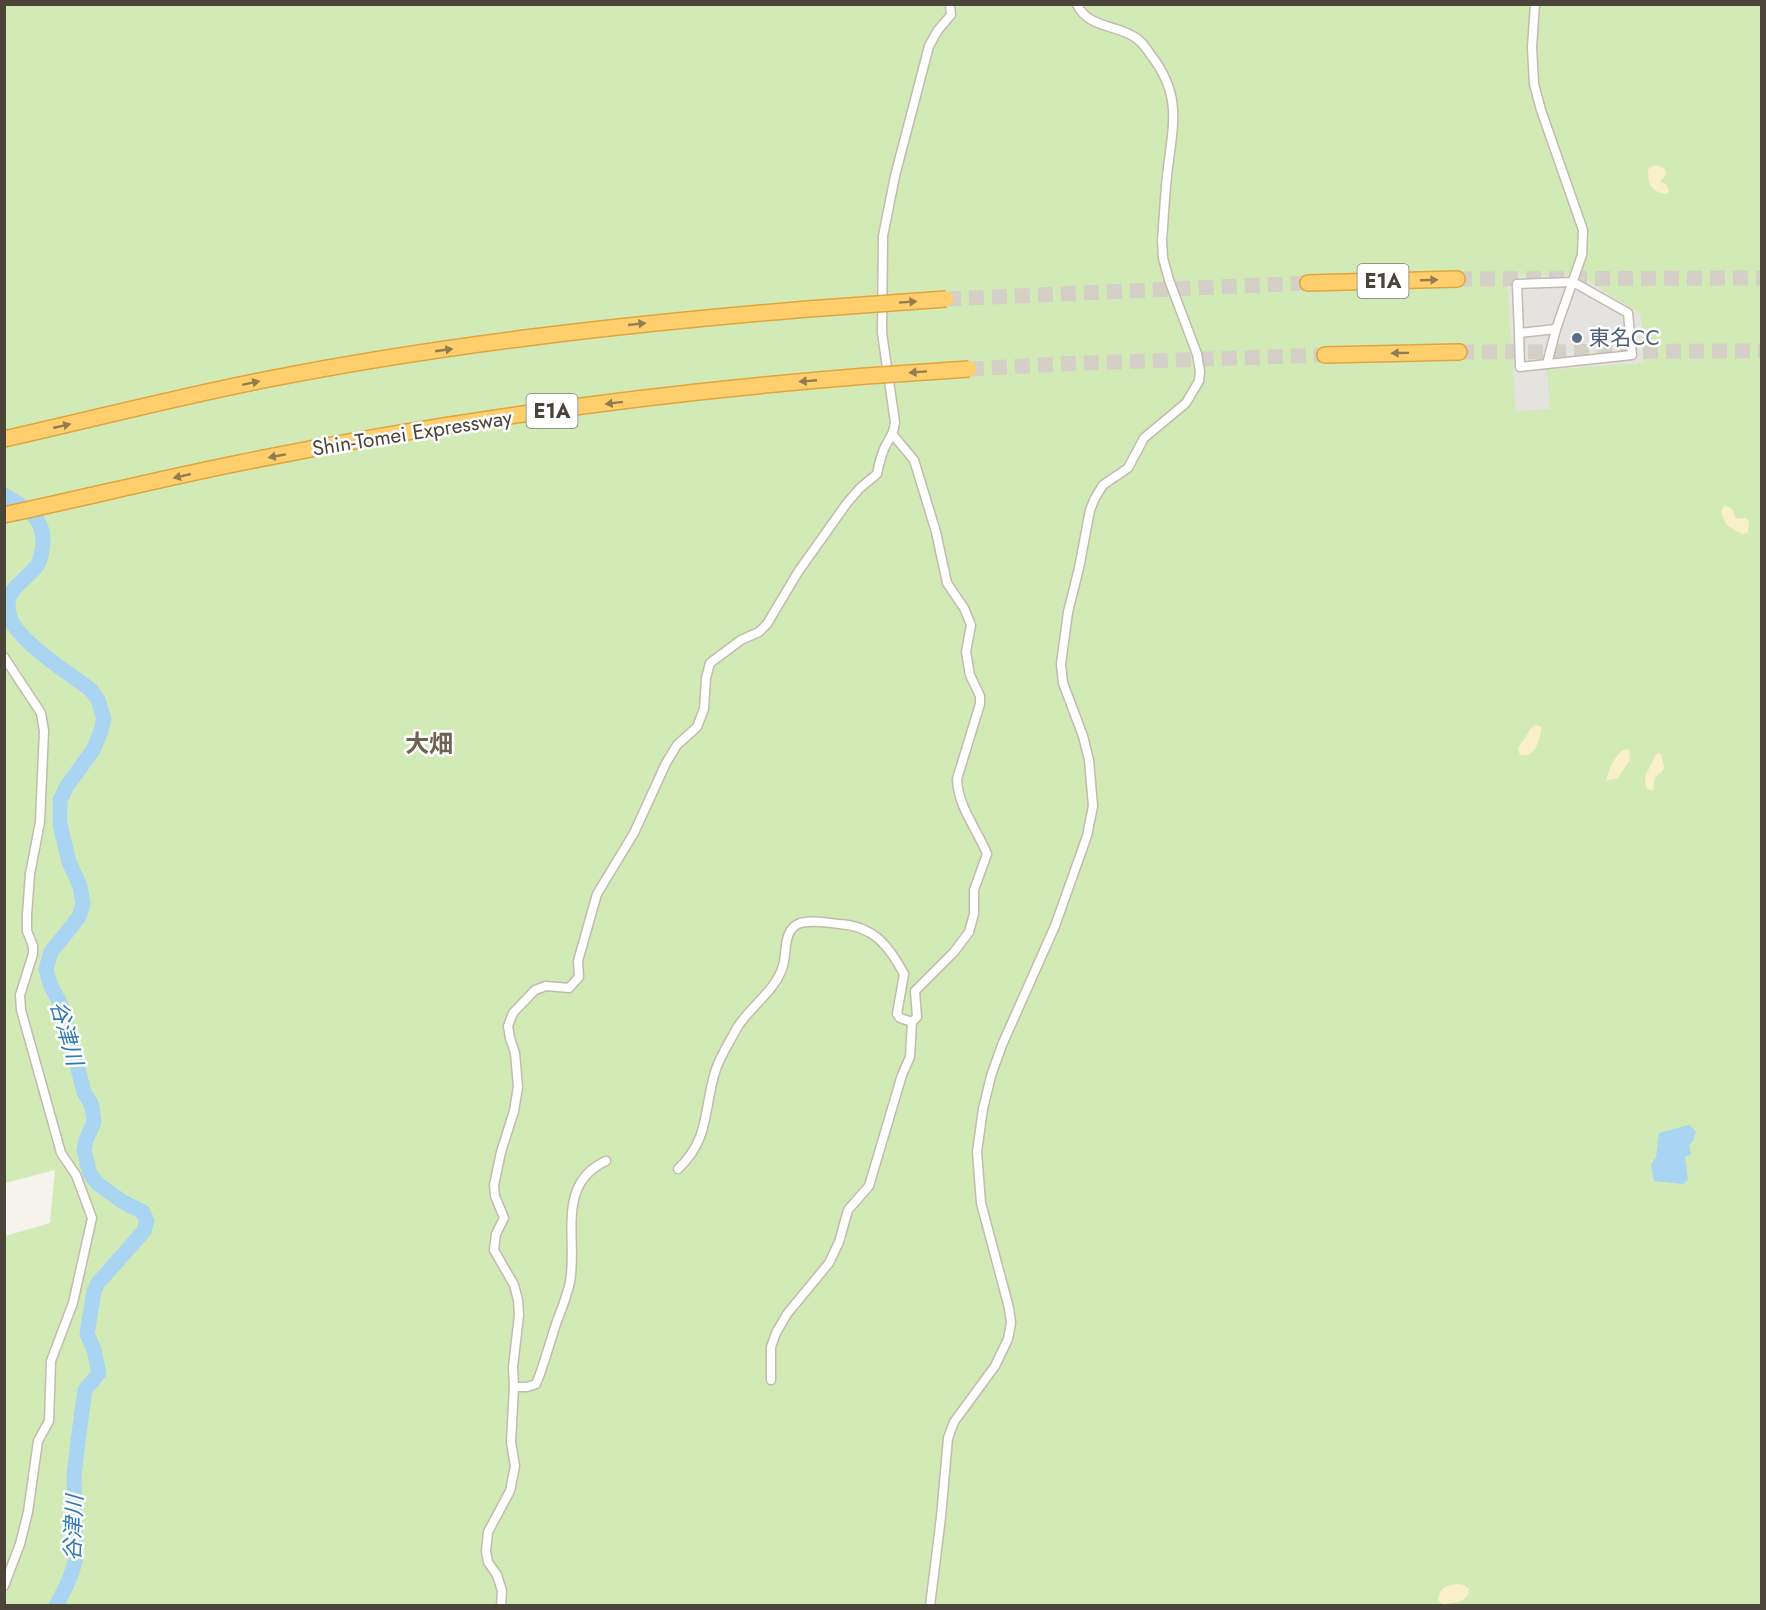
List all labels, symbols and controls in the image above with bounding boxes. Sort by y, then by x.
road number: E1A [1358,264,1408,298]
one-way arrow [1420,275,1439,284]
one-way arrow [898,297,917,307]
one-way arrow [627,319,646,329]
place label: 東名CC [1589,323,1660,353]
marker: 東名CC [1570,331,1584,345]
one-way arrow [434,345,453,354]
one-way arrow [1391,349,1410,358]
one-way arrow [908,368,927,377]
one-way arrow [799,376,818,386]
one-way arrow [242,378,261,387]
road number: E1A [526,394,578,428]
one-way arrow [605,398,624,407]
street label: Shin-Tomei Expressway [310,402,515,464]
one-way arrow [52,421,71,431]
one-way arrow [267,452,286,461]
one-way arrow [172,471,191,481]
district label: 大畑 [405,726,453,761]
water label: 谷津川 [43,997,92,1071]
water label: 谷津川 [56,1492,90,1562]

